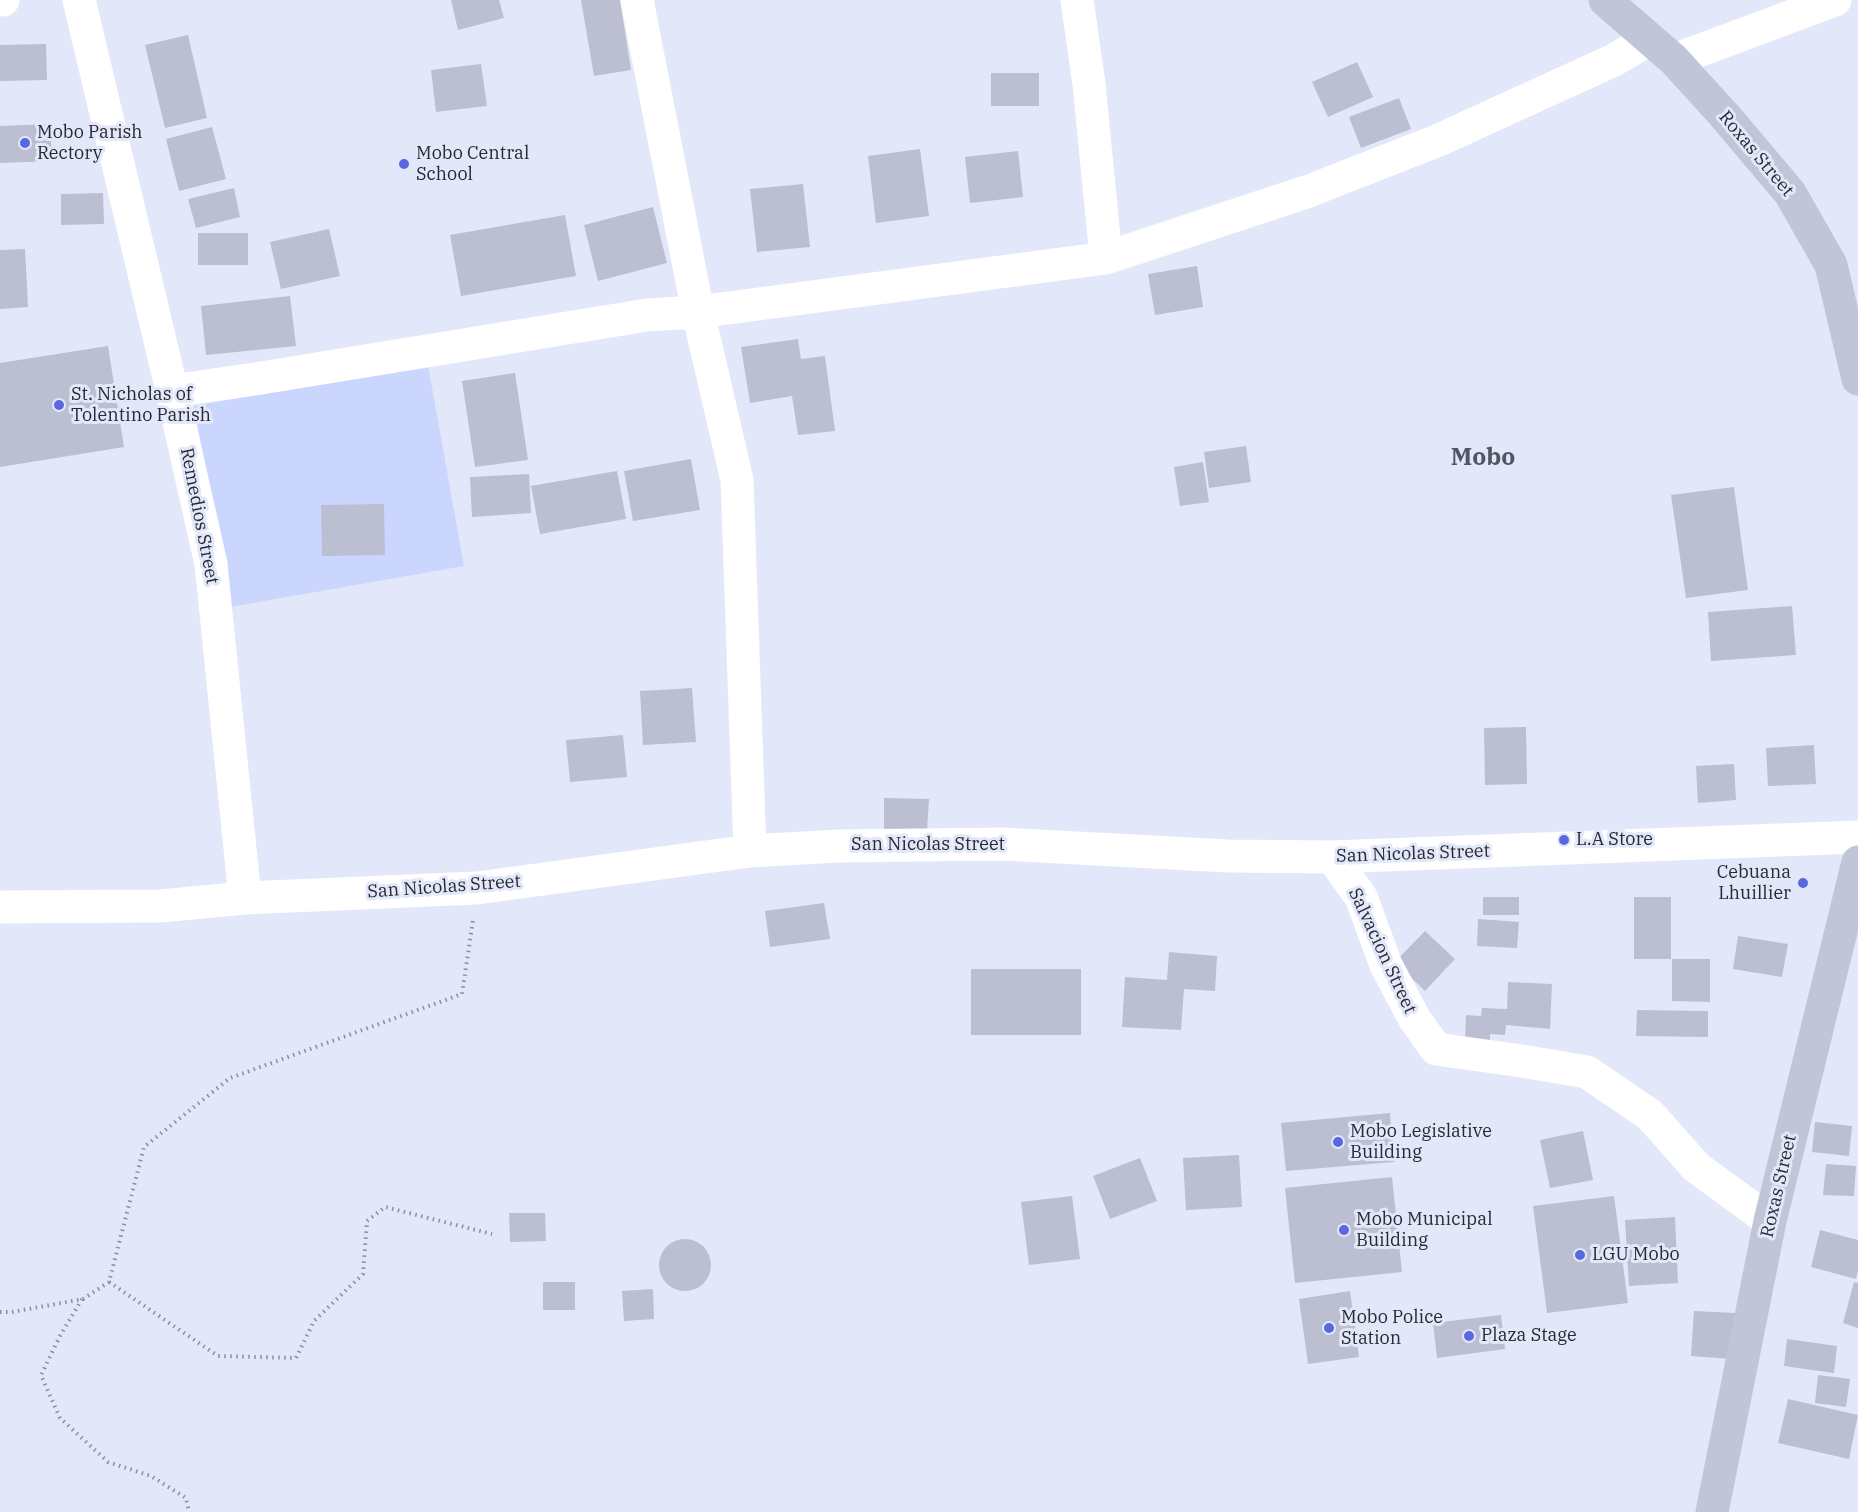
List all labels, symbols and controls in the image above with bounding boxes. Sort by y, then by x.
street label: Roxas Street [1714,107,1798,201]
place label: Mobo Parish Rectory [37,122,143,164]
marker: Mobo Parish Rectory [18,136,32,150]
place label: Mobo Central School [416,143,529,186]
marker: Mobo Central School [397,157,411,171]
place label: St. Nicholas of Tolentino Parish [71,384,211,426]
marker: St. Nicholas of Tolentino Parish [52,398,66,412]
district label: Mobo [1451,444,1515,472]
street label: Remedios Street [175,446,223,586]
place label: L.A Store [1576,829,1653,851]
marker: L.A Store [1557,833,1571,847]
street label: San Nicolas Street [851,834,1005,856]
street label: San Nicolas Street [1336,841,1490,867]
place label: Cebuana Lhuillier [1717,862,1791,904]
street label: San Nicolas Street [367,871,521,903]
marker: Cebuana Lhuillier [1796,876,1810,890]
street label: Salvacion Street [1343,885,1421,1017]
place label: Mobo Legislative Building [1350,1121,1492,1164]
street label: Roxas Street [1757,1132,1801,1240]
marker: Mobo Legislative Building [1331,1135,1345,1149]
place label: Mobo Municipal Building [1356,1209,1493,1252]
marker: Mobo Municipal Building [1337,1223,1351,1237]
place label: LGU Mobo [1592,1244,1680,1266]
marker: LGU Mobo [1573,1248,1587,1262]
place label: Mobo Police Station [1341,1307,1443,1350]
marker: Mobo Police Station [1322,1321,1336,1335]
place label: Plaza Stage [1481,1325,1577,1347]
marker: Plaza Stage [1462,1329,1476,1343]

